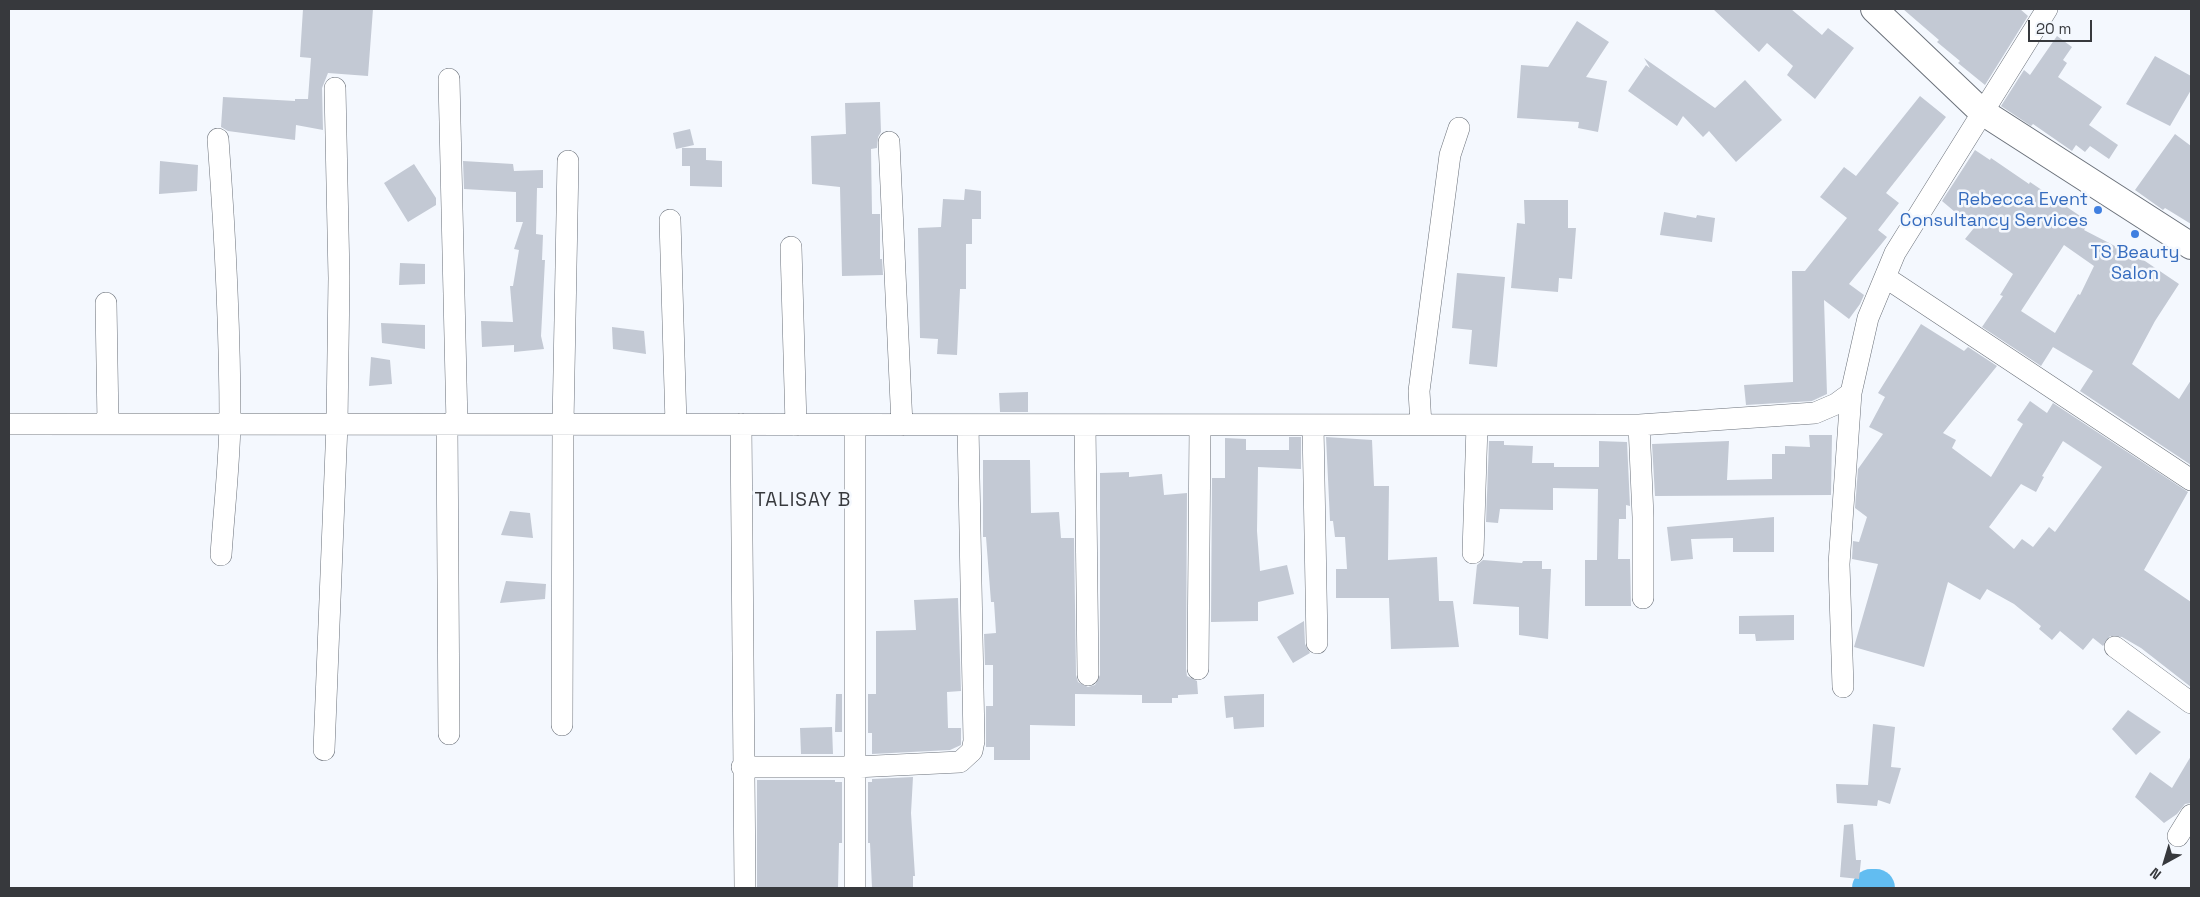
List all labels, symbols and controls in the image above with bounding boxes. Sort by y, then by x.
scale bar [2030,10,2094,42]
text: 20 m [2036,19,2071,38]
place label: Rebecca Event Consultancy Services [1900,189,2088,232]
marker: Rebecca Event Consultancy Services [2092,204,2104,216]
marker: TS Beauty Salon [2129,228,2141,240]
place label: TS Beauty Salon [2091,242,2179,284]
district label: TALISAY B [753,490,853,512]
north arrow [2140,837,2190,887]
text: N [2146,864,2165,884]

